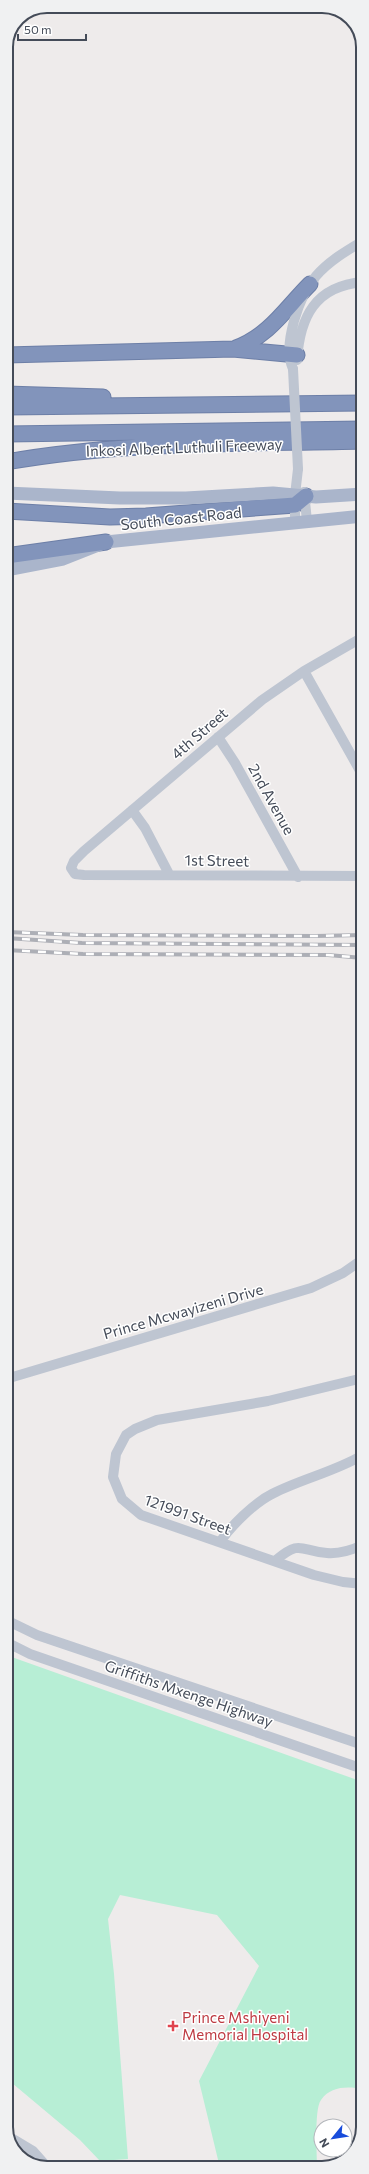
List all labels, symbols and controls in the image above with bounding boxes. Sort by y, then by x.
scale bar [18,16,86,42]
text: 50 m [24,22,52,36]
street label: Inkosi Albert Luthuli Freeway [85,435,283,459]
street label: South Coast Road [120,503,242,533]
street label: 4th Street [167,704,231,762]
street label: 2nd Avenue [245,760,299,838]
street label: 1st Street [185,850,249,870]
street label: Prince Mcwayizeni Drive [101,1279,265,1343]
street label: 121991 Street [142,1490,234,1538]
street label: Griffiths Mxenge Highway [102,1656,276,1730]
place label: Prince Mshiyeni Memorial Hospital [182,2008,308,2043]
marker: Prince Mshiyeni Memorial Hospital [167,2020,179,2032]
north arrow [313,2118,353,2158]
text: N [316,2136,332,2150]

